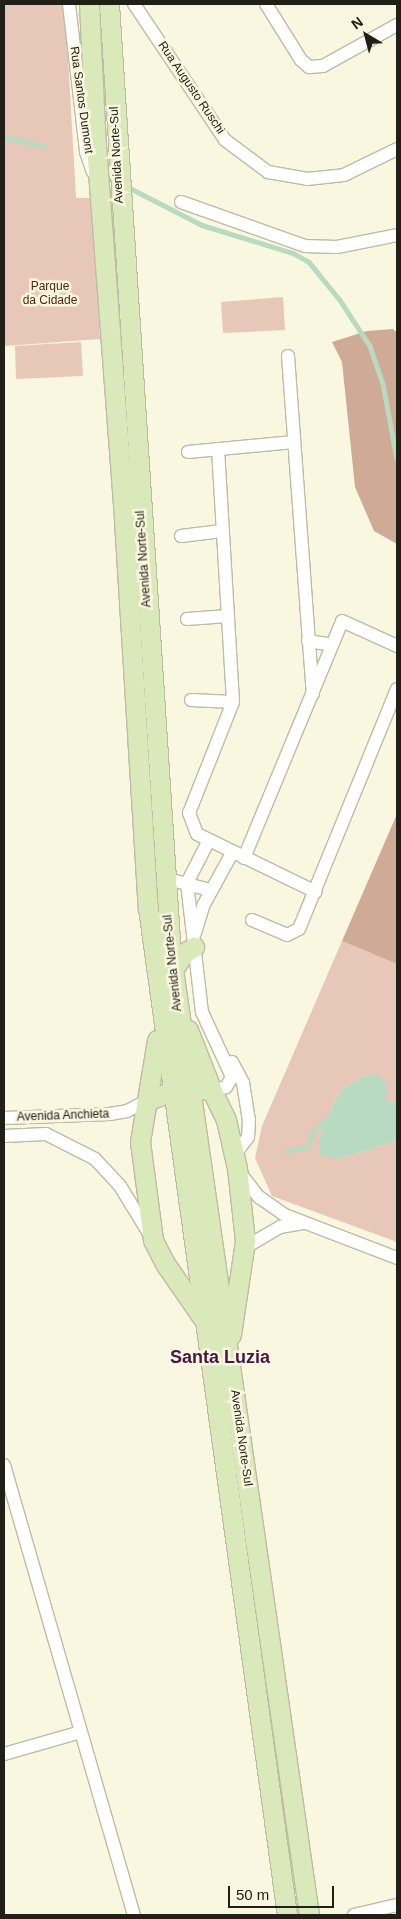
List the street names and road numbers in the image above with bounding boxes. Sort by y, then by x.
street label: Rua Augusto Ruschi [154,39,228,137]
street label: Rua Santos Dumont [66,45,96,155]
street label: Avenida Norte-Sul [107,106,127,204]
street label: Avenida Norte-Sul [133,510,155,608]
street label: Avenida Norte-Sul [161,914,185,1012]
street label: Avenida Anchieta [16,1107,110,1125]
street label: Avenida Norte-Sul [227,1389,255,1487]

